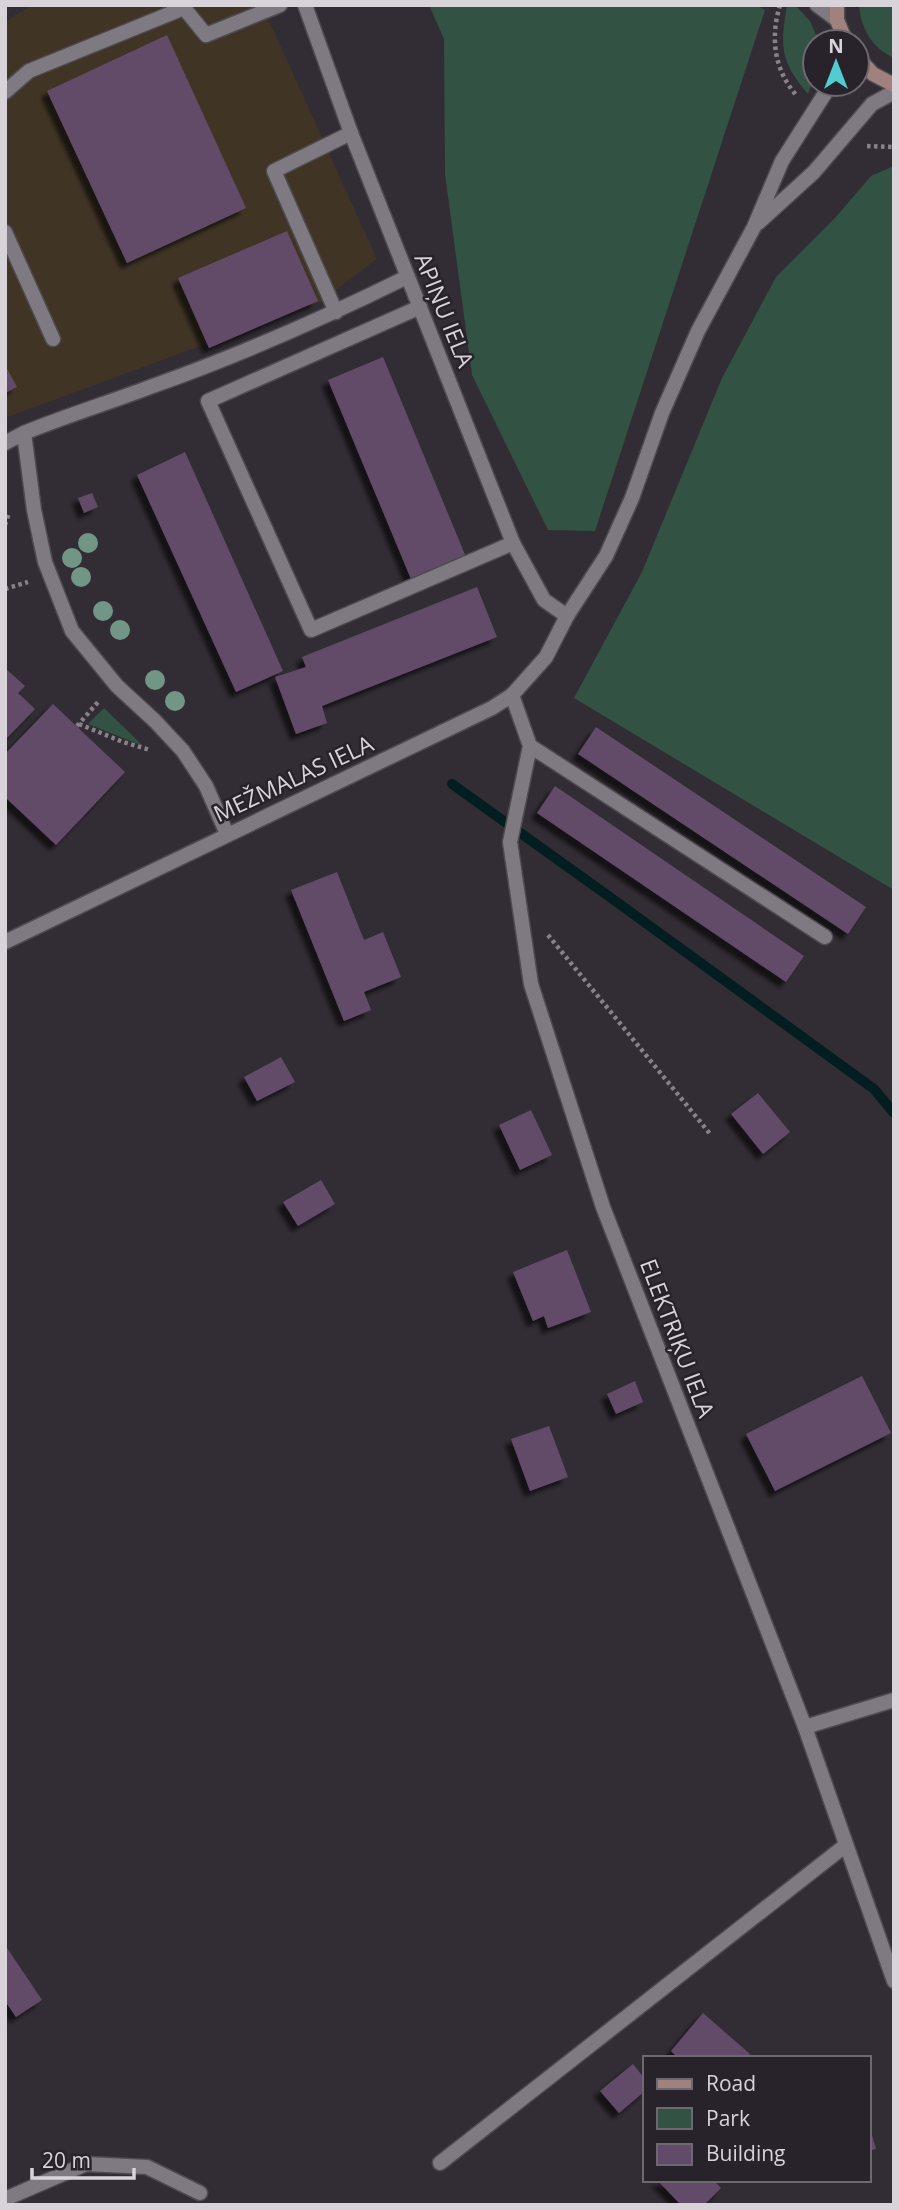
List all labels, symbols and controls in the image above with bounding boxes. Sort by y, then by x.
north arrow [801,28,871,98]
text: N [828,33,844,59]
street label: APIŅU IELA [408,248,483,372]
street label: MEŽMALAS IELA [208,727,378,829]
street label: ELEKTRIĶU IELA [633,1254,723,1422]
legend [643,2056,871,2182]
text: Road [706,2069,756,2097]
text: Park [706,2104,750,2132]
scale bar [32,2136,133,2180]
text: Building [706,2139,785,2167]
text: 20 m [42,2146,91,2174]

